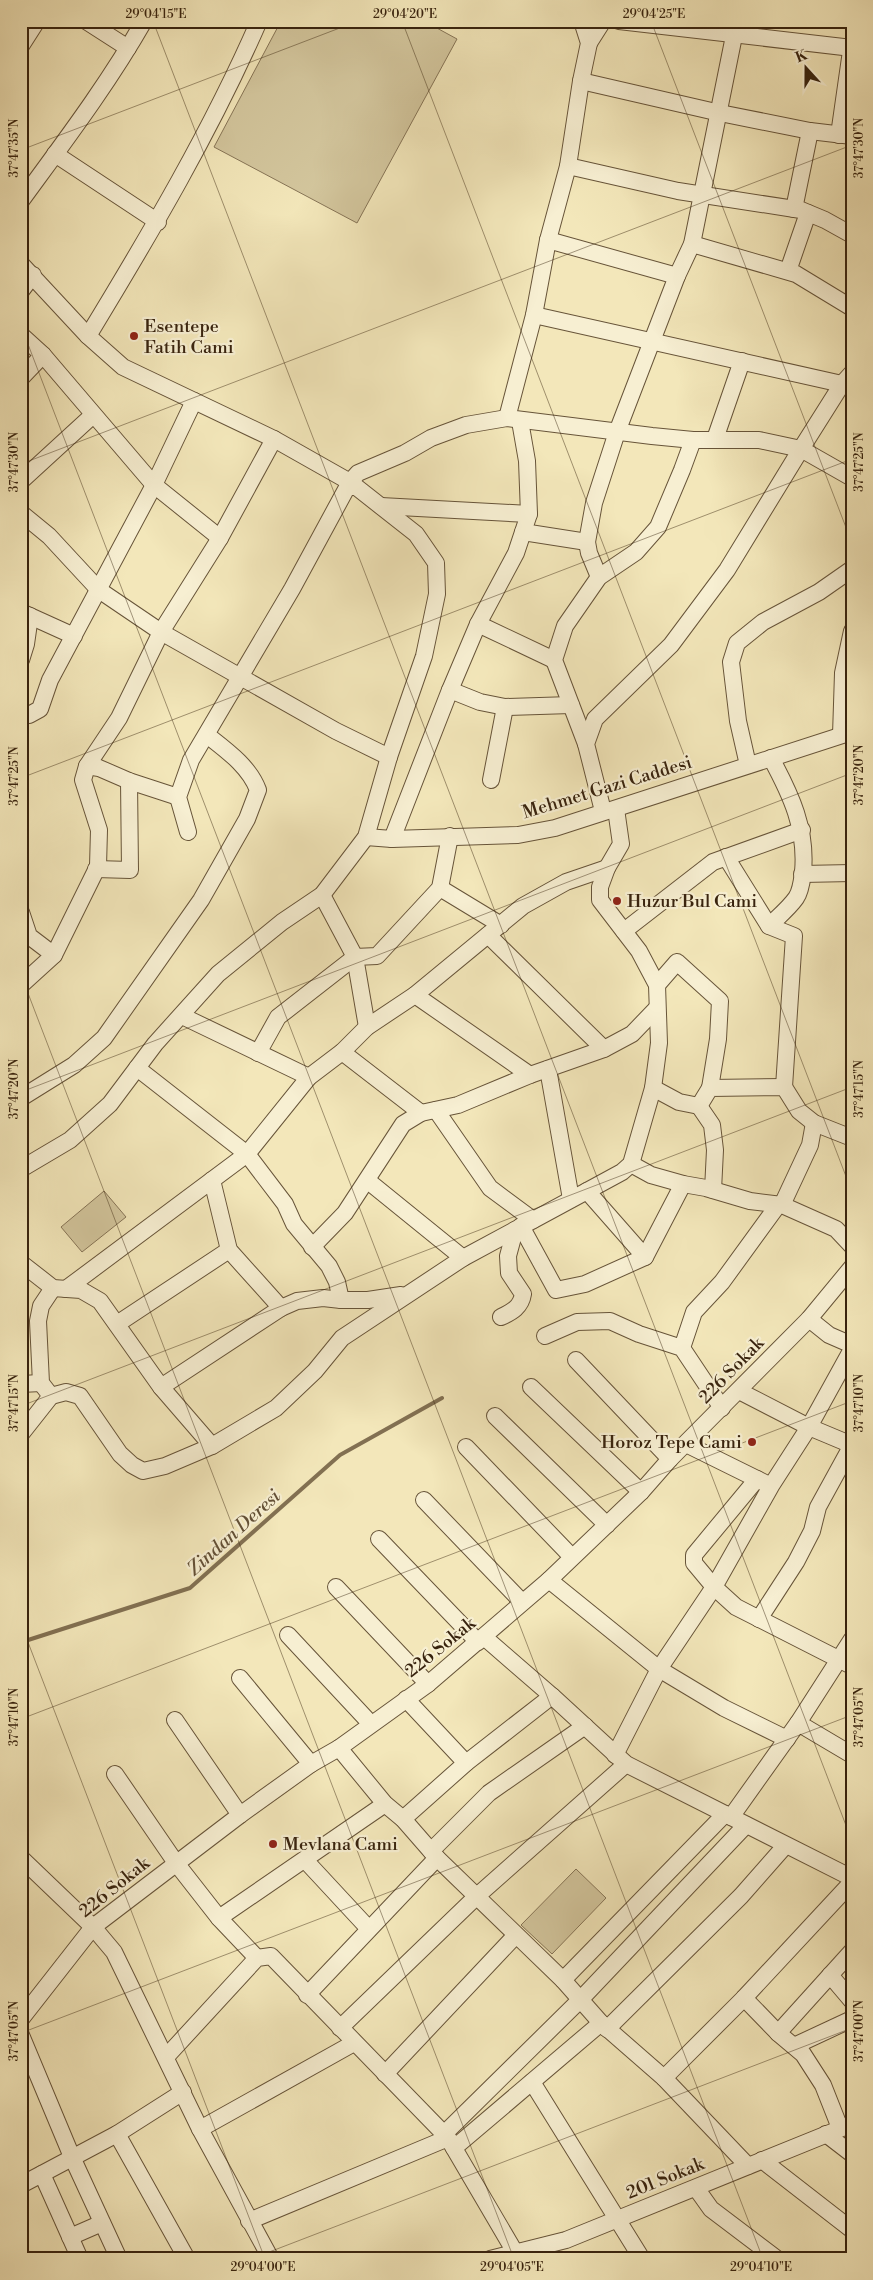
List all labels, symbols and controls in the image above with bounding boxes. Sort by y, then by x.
text: 29°04'15"E [125,7,187,22]
text: 29°04'20"E [373,7,437,22]
text: 29°04'25"E [623,7,685,22]
north arrow [780,42,830,92]
text: K [793,46,811,67]
text: 37°47'35"N [7,118,22,178]
text: 37°47'30"N [852,118,867,178]
place label: Esentepe Fatih Cami [144,315,234,359]
marker: Esentepe Fatih Cami [128,330,140,342]
text: 37°47'30"N [7,432,22,492]
text: 37°47'25"N [852,432,867,492]
text: 37°47'20"N [852,745,867,805]
text: 37°47'25"N [7,746,22,806]
street label: Mehmet Gazi Caddesi [520,751,695,824]
place label: Huzur Bul Cami [627,890,757,913]
marker: Huzur Bul Cami [611,895,623,907]
text: 37°47'20"N [7,1059,22,1119]
text: 37°47'15"N [852,1060,867,1118]
street label: 226 Sokak [694,1331,770,1409]
text: 37°47'15"N [7,1374,22,1432]
text: 37°47'10"N [852,1374,867,1432]
place label: Horoz Tepe Cami [601,1431,742,1454]
marker: Horoz Tepe Cami [746,1436,758,1448]
water label: Zindan Deresi [182,1484,285,1581]
street label: 226 Sokak [400,1611,481,1683]
text: 37°47'05"N [852,1687,867,1747]
text: 37°47'10"N [7,1688,22,1746]
place label: Mevlana Cami [283,1833,398,1856]
marker: Mevlana Cami [267,1838,279,1850]
street label: 226 Sokak [74,1851,155,1923]
text: 37°47'00"N [852,2000,867,2062]
text: 37°47'05"N [7,2001,22,2061]
street label: 201 Sokak [623,2152,709,2204]
text: 29°04'00"E [230,2260,296,2275]
text: 29°04'05"E [480,2260,544,2275]
text: 29°04'10"E [730,2260,792,2275]

